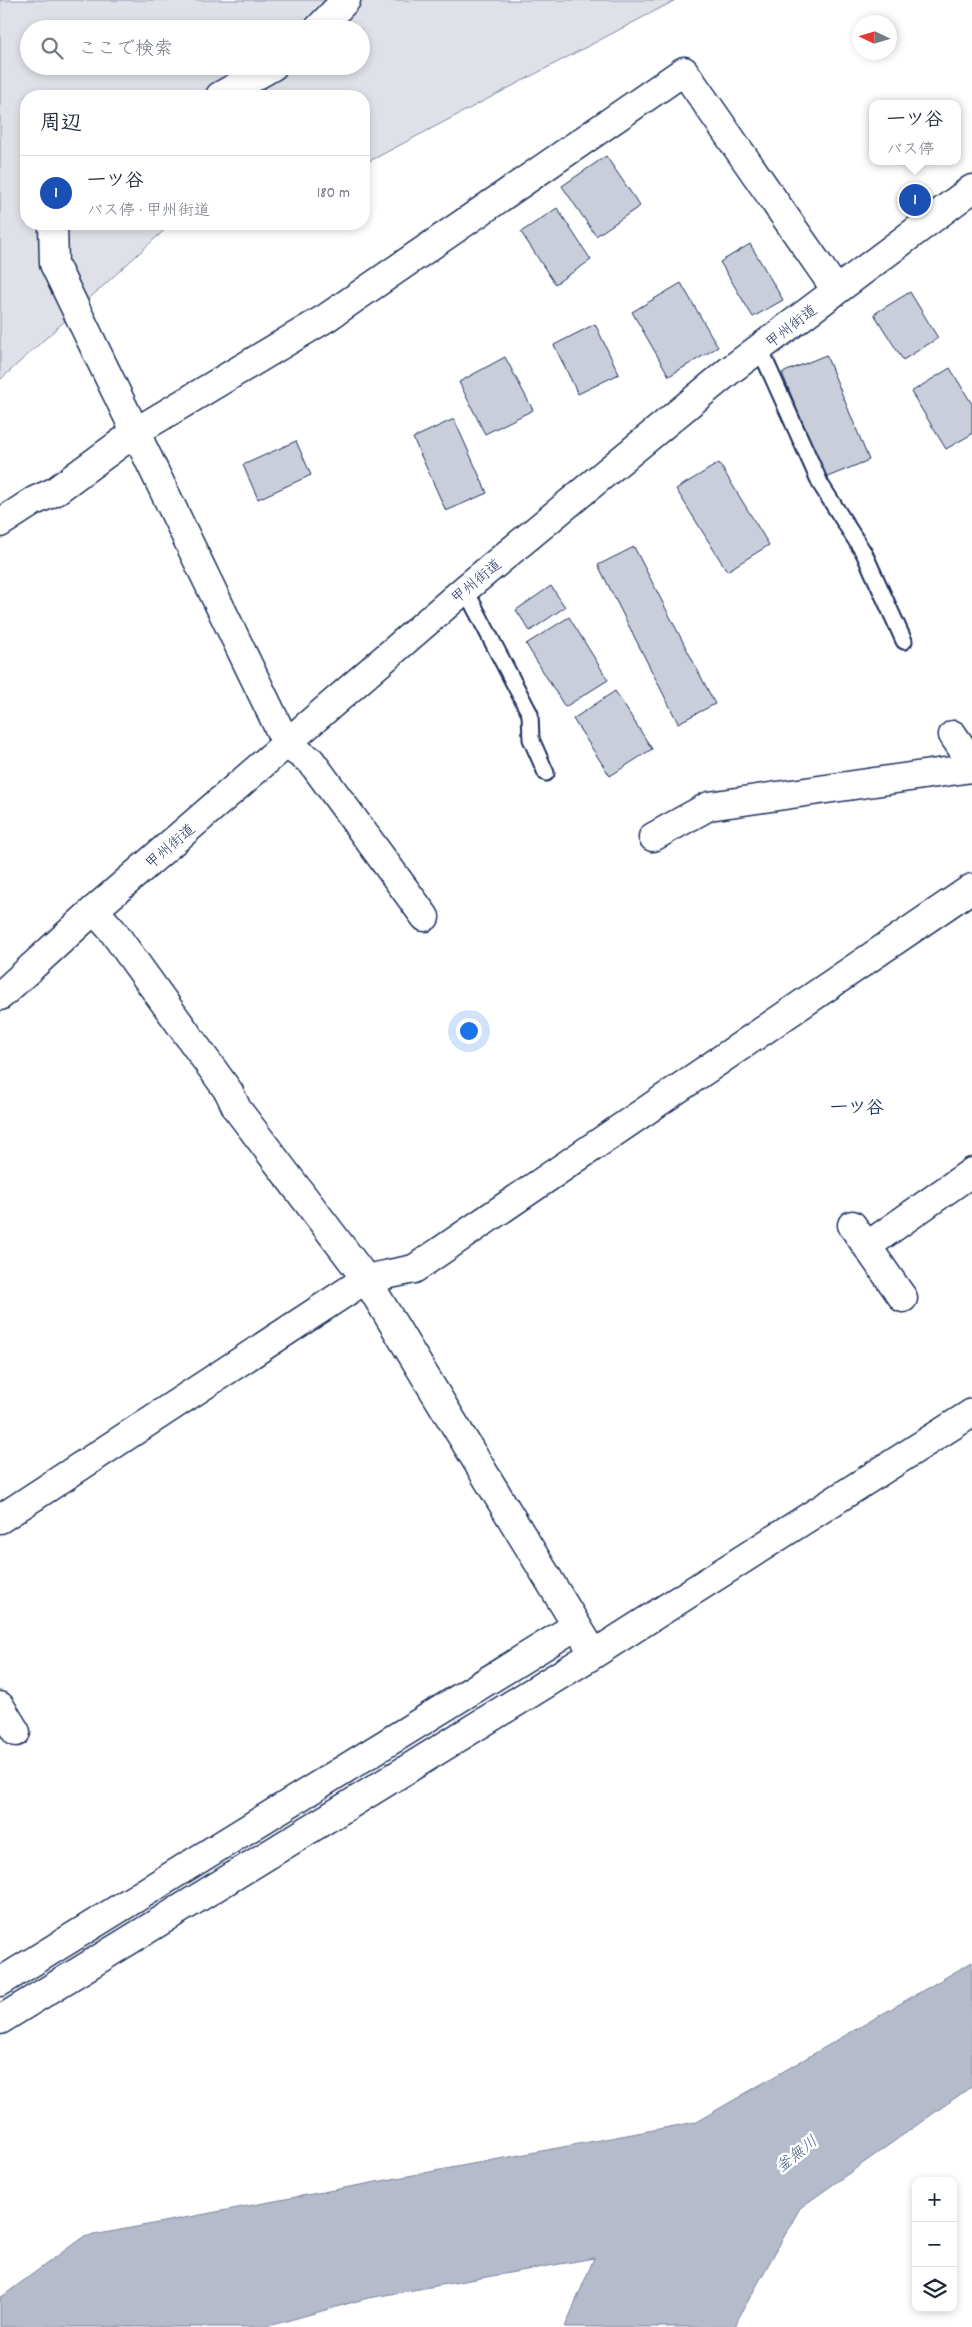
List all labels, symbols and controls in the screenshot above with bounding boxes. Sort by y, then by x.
north arrow [852,15,897,60]
search box [20,20,370,75]
icon: search [38,34,66,62]
text: ここで検索 [78,37,173,64]
popup [869,100,961,165]
text: 一ツ谷 [886,108,944,135]
text: 周辺 [40,110,82,140]
text: バス停 [886,139,935,162]
text: 一ツ谷 [87,169,144,196]
pin: 1 [899,181,931,219]
text: 1 [54,182,58,205]
text: 180 m [317,182,350,205]
text: バス停 · 甲州街道 [87,200,210,223]
street label: 甲州街道 [762,300,823,355]
street label: 甲州街道 [447,555,507,610]
street label: 甲州街道 [141,820,201,875]
your location [456,1018,482,1044]
district label: 一ツ谷 [830,1097,884,1122]
water label: 釜無川 [772,2131,823,2179]
map controls [912,2177,957,2312]
button: + [912,2177,957,2222]
button: − [912,2222,957,2267]
button: layers [912,2267,957,2312]

